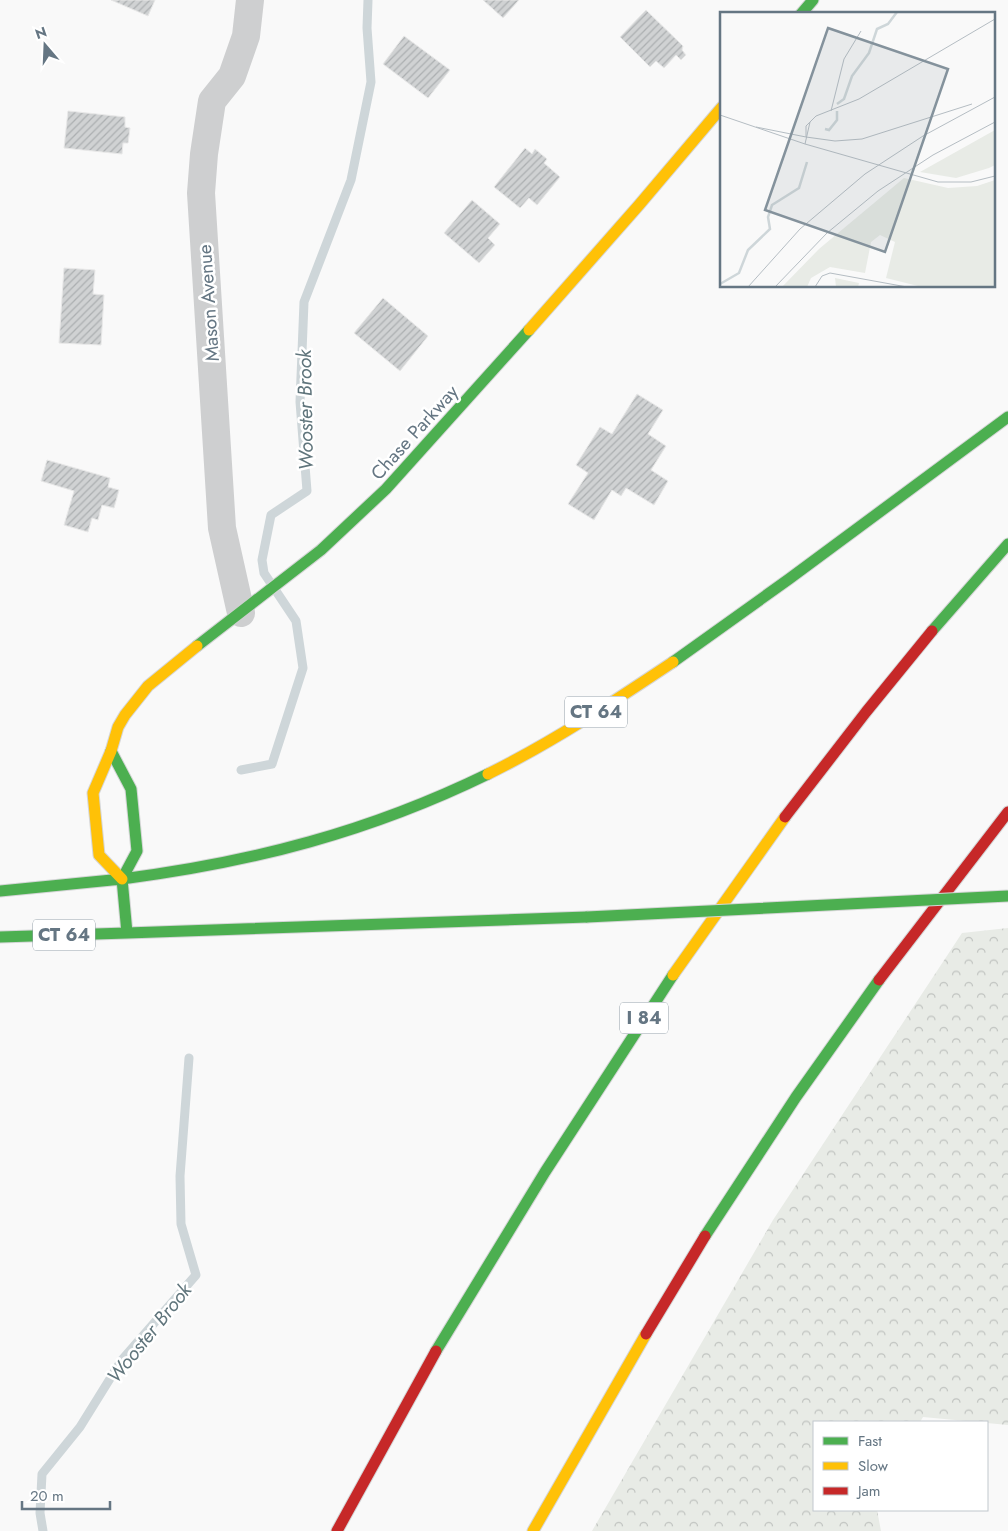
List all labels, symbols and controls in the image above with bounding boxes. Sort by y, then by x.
inset map [720,12,996,288]
north arrow [20,20,70,70]
text: N [32,21,49,44]
street label: Mason Avenue [191,243,226,362]
water label: Wooster Brook [290,348,321,471]
street label: Chase Parkway [364,378,465,486]
road number: CT 64 [565,696,627,728]
road number: CT 64 [33,920,95,950]
road number: I 84 [620,1002,668,1034]
water label: Wooster Brook [100,1276,200,1389]
legend [813,1421,988,1511]
text: Fast [858,1430,882,1452]
text: Slow [858,1455,889,1477]
scale bar [22,1478,110,1510]
text: Jam [856,1480,881,1502]
text: 20 m [30,1485,64,1507]

